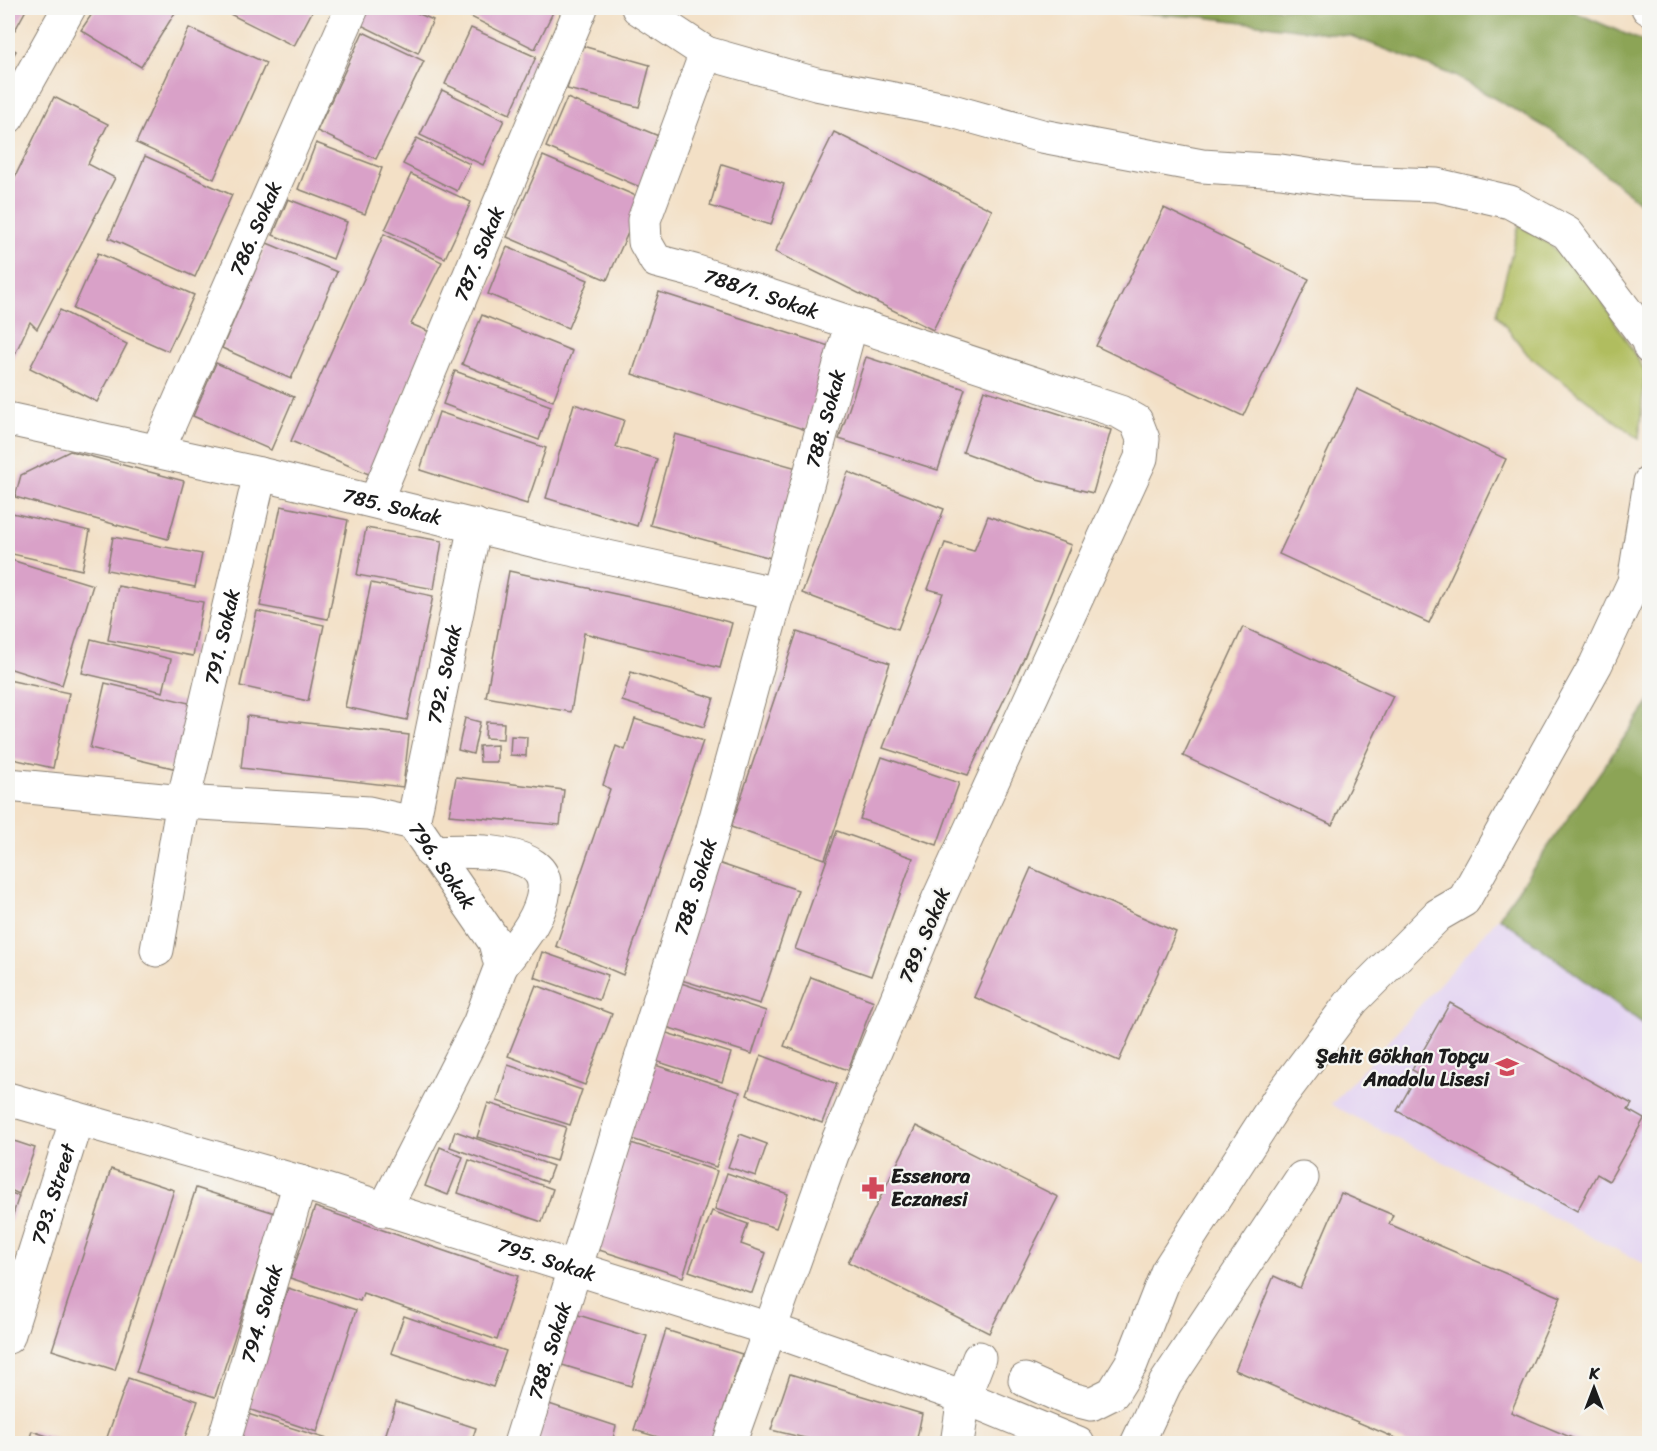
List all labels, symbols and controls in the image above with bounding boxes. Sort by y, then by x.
street label: 786. Sokak [220,175,292,281]
street label: 787. Sokak [444,200,515,307]
street label: 788/1. Sokak [699,258,824,329]
street label: 788. Sokak [795,365,856,472]
street label: 785. Sokak [339,478,446,536]
street label: 791. Sokak [194,585,251,688]
street label: 792. Sokak [417,621,472,727]
street label: 796. Sokak [399,815,485,917]
street label: 788. Sokak [664,833,727,940]
street label: 789. Sokak [889,882,960,989]
place label: Şehit Gökhan Topçu Anadolu Lisesi [1315,1039,1490,1097]
school or university icon: Şehit Gökhan Topçu Anadolu Lisesi [1494,1054,1520,1080]
street label: 793. Street [21,1138,86,1249]
place label: Essenora Eczanesi [891,1159,971,1217]
pharmacy icon: Essenora Eczanesi [860,1175,886,1201]
street label: 795. Sokak [493,1228,600,1292]
street label: 794. Sokak [231,1260,293,1367]
street label: 788. Sokak [518,1297,582,1404]
north arrow [1564,1358,1624,1418]
text: K [1588,1359,1600,1388]

